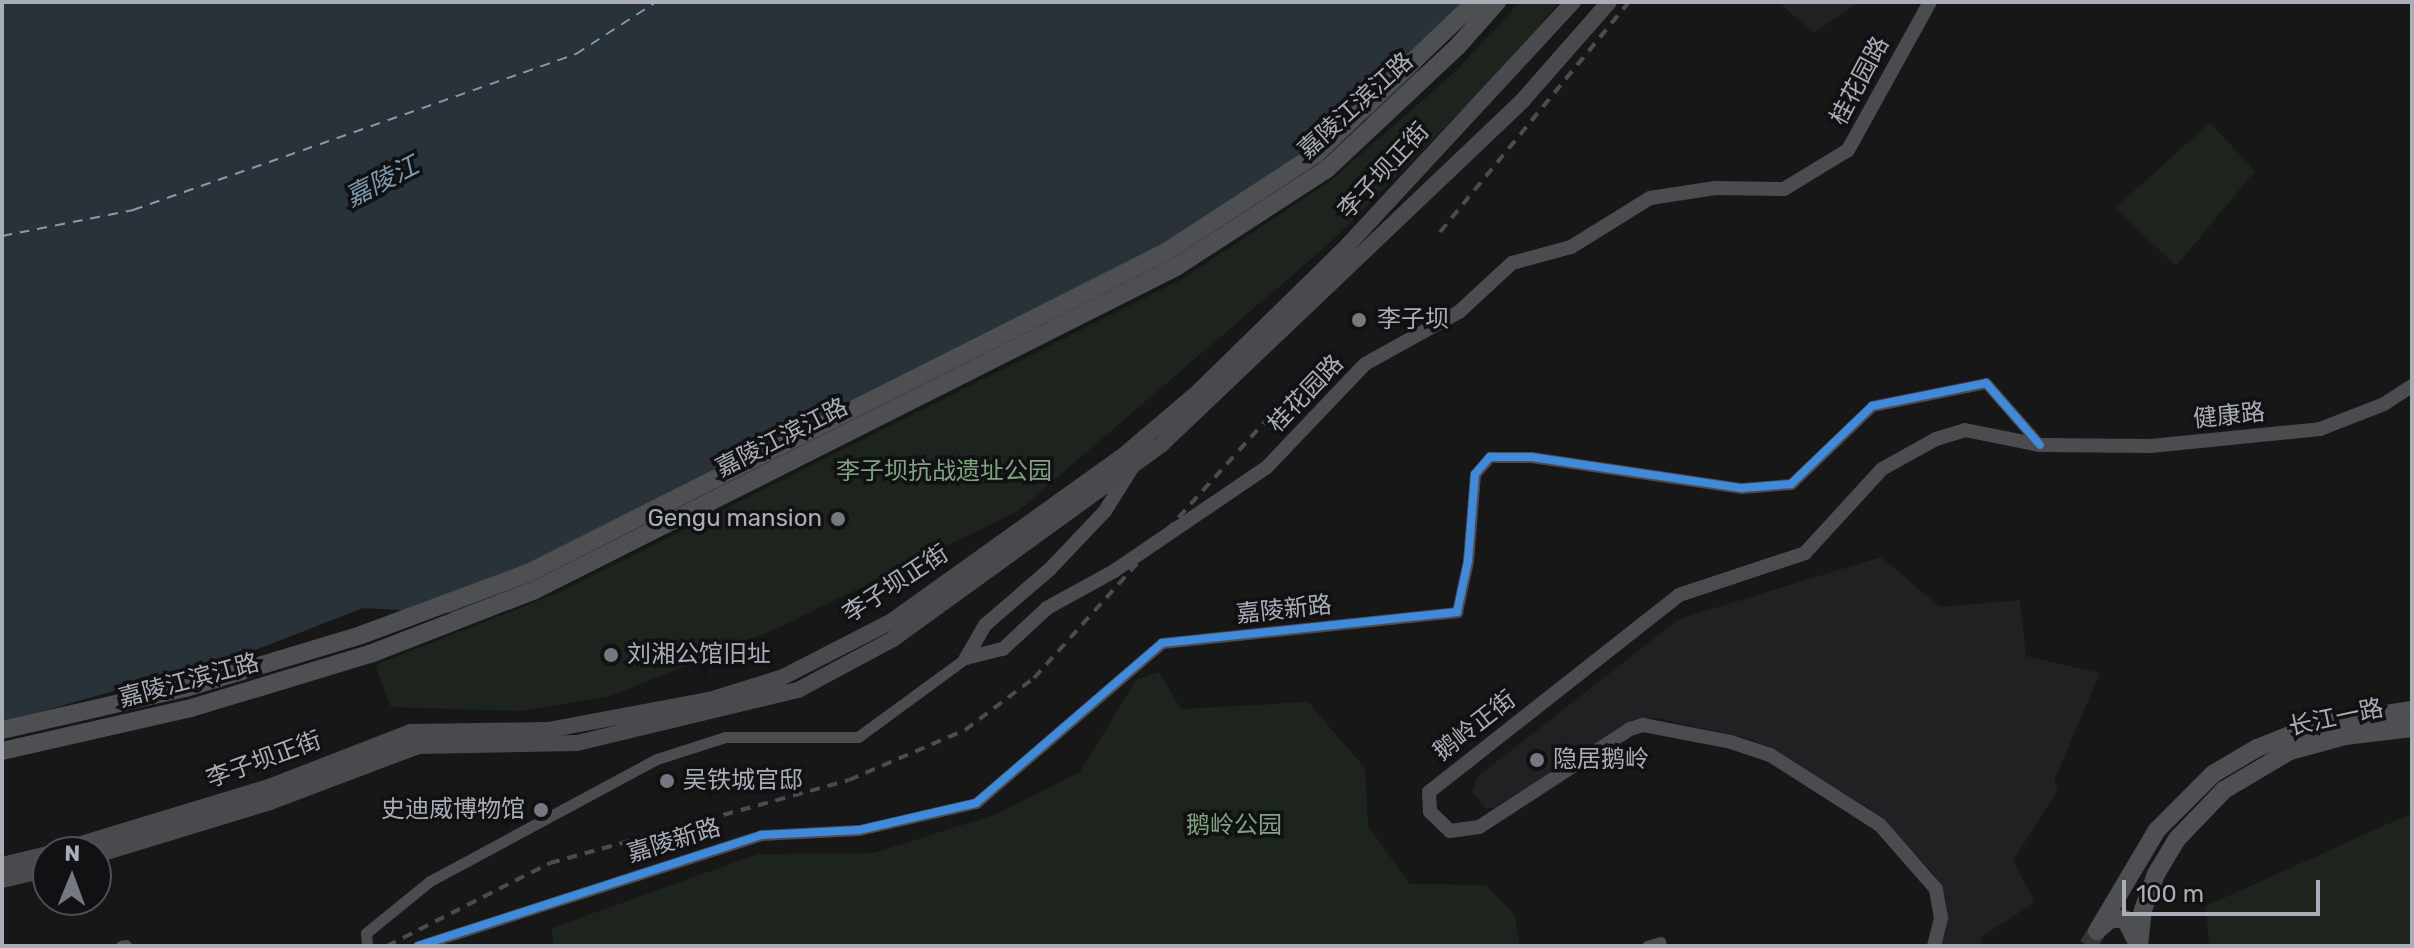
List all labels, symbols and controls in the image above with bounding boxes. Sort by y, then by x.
street label: 桂花园路 [1825,32,1895,130]
street label: 嘉陵江滨江路 [1293,47,1419,165]
street label: 李子坝正街 [1333,117,1435,225]
water label: 嘉陵江 [340,150,424,214]
place label: 李子坝 [1377,306,1449,334]
marker: 李子坝 [1348,309,1370,331]
street label: 桂花园路 [1262,349,1350,439]
street label: 嘉陵江滨江路 [711,392,853,484]
street label: 健康路 [2192,398,2266,434]
park label: 李子坝抗战遗址公园 [836,458,1052,486]
place label: Gengu mansion [648,505,822,533]
marker: Gengu mansion [829,510,847,528]
street label: 李子坝正街 [838,539,954,629]
street label: 嘉陵新路 [1235,591,1333,629]
place label: 刘湘公馆旧址 [627,641,771,669]
marker: 刘湘公馆旧址 [602,646,620,664]
street label: 嘉陵江滨江路 [116,648,262,714]
street label: 鹅岭正街 [1428,685,1522,767]
street label: 长江一路 [2286,694,2386,742]
street label: 李子坝正街 [203,726,325,794]
place label: 隐居鹅岭 [1553,746,1649,774]
marker: 隐居鹅岭 [1528,751,1546,769]
place label: 吴铁城官邸 [683,767,803,795]
marker: 吴铁城官邸 [658,772,676,790]
place label: 史迪威博物馆 [381,796,525,824]
marker: 史迪威博物馆 [532,801,550,819]
park label: 鹅岭公园 [1186,812,1282,840]
street label: 嘉陵新路 [624,813,724,869]
north arrow [32,836,112,916]
text: N [64,840,81,867]
scale bar [2126,864,2324,914]
text: 100 m [2136,880,2204,908]

